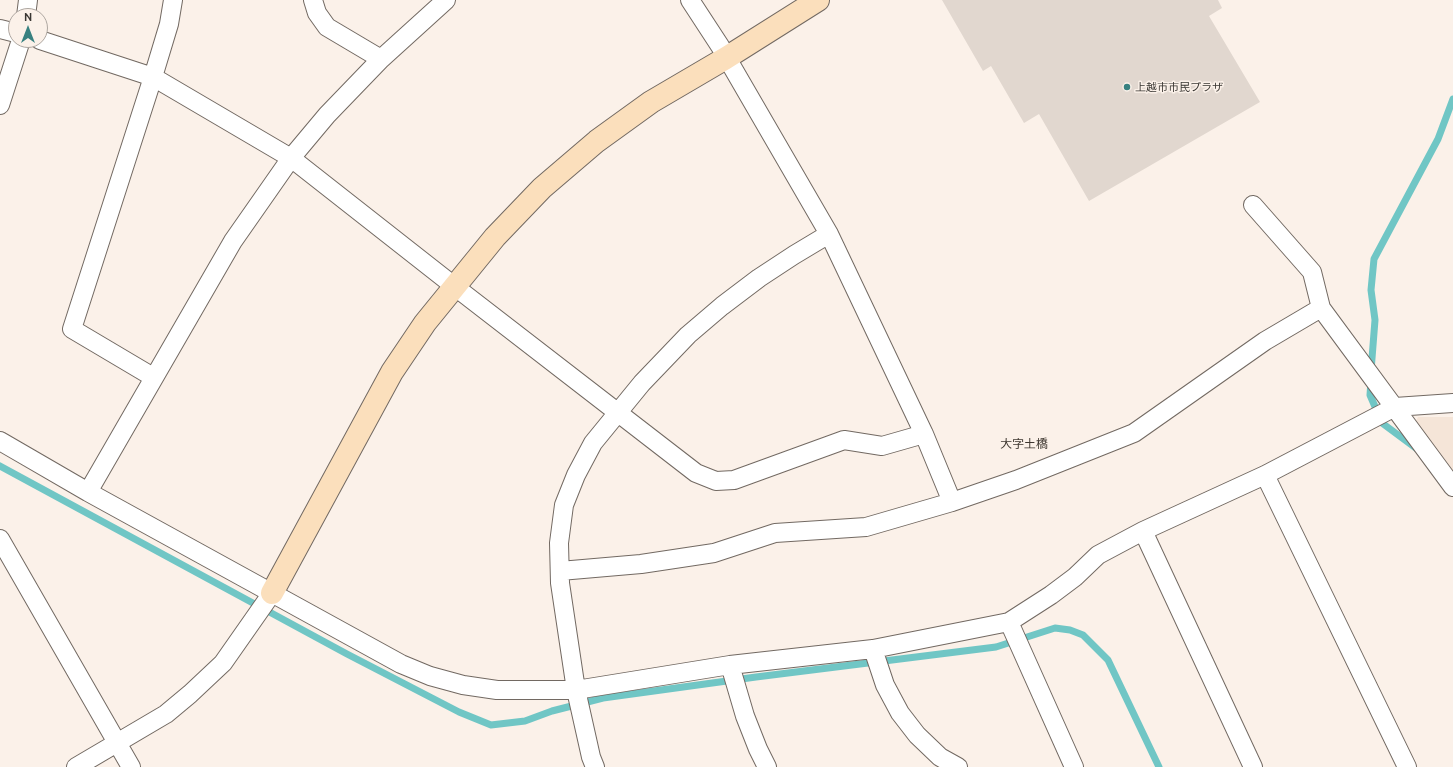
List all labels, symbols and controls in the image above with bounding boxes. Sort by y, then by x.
north arrow [8,8,48,48]
text: N [24,11,32,23]
place label: 上越市市民プラザ [1135,80,1223,94]
marker: 上越市市民プラザ [1122,82,1132,92]
district label: 大字土橋 [1000,437,1048,451]

